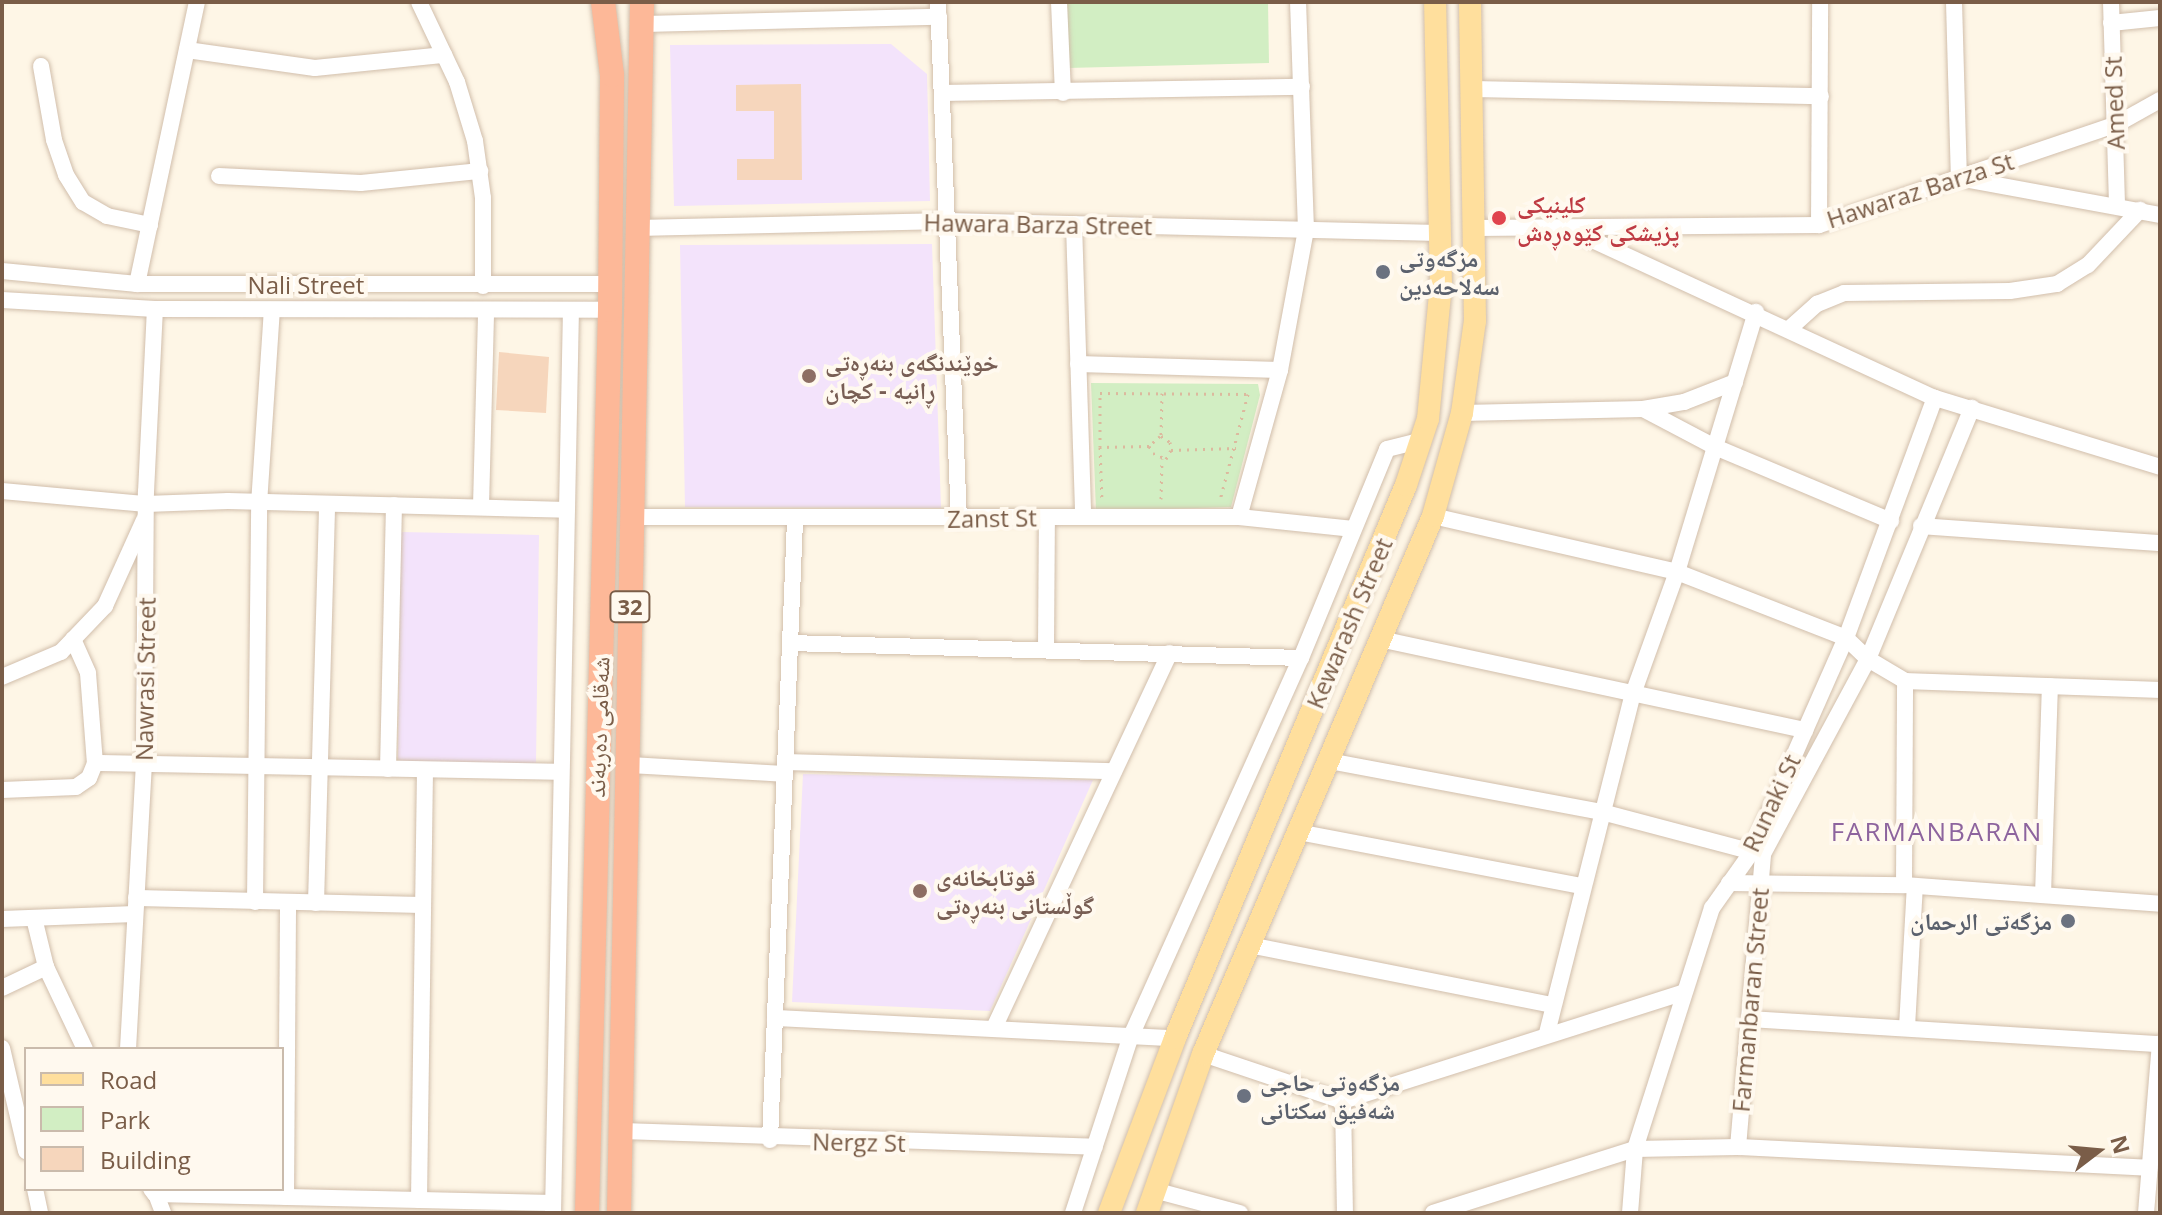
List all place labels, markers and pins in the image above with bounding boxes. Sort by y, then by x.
place label: كلینیكی پزیشكی كێوەڕەش [1517,190,1680,246]
marker: كلینیكی پزیشكی كێوەڕەش [1488,207,1510,229]
place label: مزگەوتی سەلاحەدین [1399,244,1500,300]
marker: مزگەوتی سەلاحەدین [1374,263,1392,281]
place label: خوێندنگەی بنەڕەتی ڕانیە - کچان [825,348,998,404]
marker: خوێندنگەی بنەڕەتی ڕانیە - کچان [800,367,818,385]
place label: قوتابخانه‌ی گوڵستانی بنه‌ڕه‌تی [936,863,1094,919]
marker: قوتابخانه‌ی گوڵستانی بنه‌ڕه‌تی [911,882,929,900]
place label: مزگەتی الرحمان [1910,907,2052,935]
marker: مزگەتی الرحمان [2059,912,2077,930]
place label: مزگەوتی حاجی شەفیق سکتانی [1260,1068,1400,1124]
marker: مزگەوتی حاجی شەفیق سکتانی [1235,1087,1253,1105]

